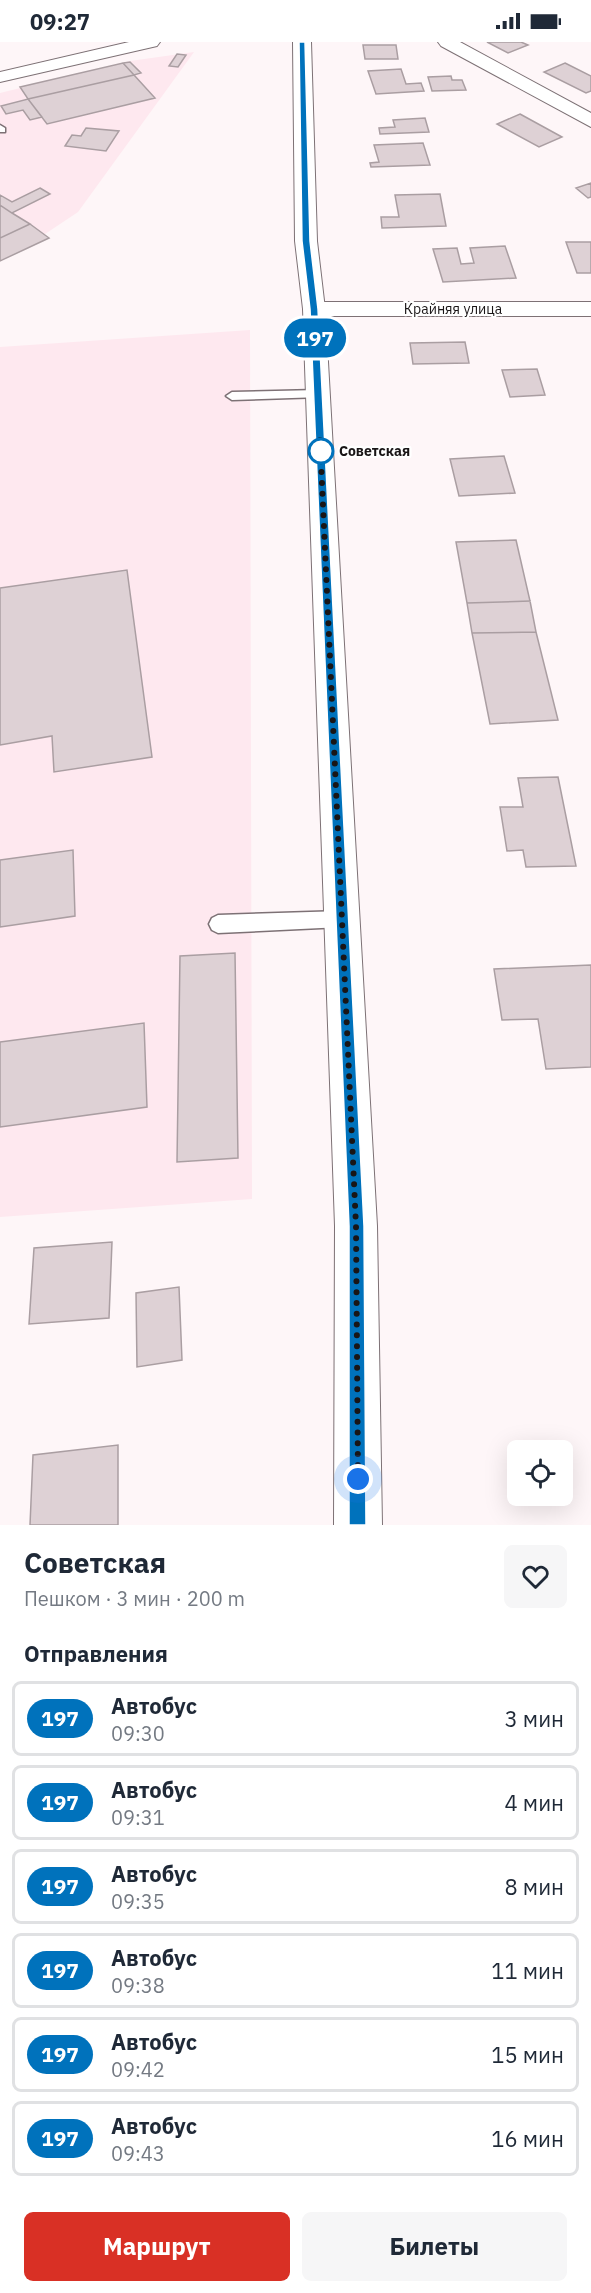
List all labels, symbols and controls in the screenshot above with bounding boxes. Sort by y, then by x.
text: 09:27 [30,7,90,36]
street label: Крайняя улица [404,300,503,318]
line badge: 197 [280,318,350,358]
text: 197 [296,324,334,352]
marker: Советская [308,438,334,464]
place label: Советская [339,442,410,460]
map controls [507,1440,573,1506]
button: locate [507,1440,573,1506]
your location [343,1464,373,1494]
text: Советская [24,1544,166,1581]
button: heart [504,1545,567,1608]
text: Пешком · 3 мин · 200 m [24,1585,245,1612]
text: Отправления [24,1639,168,1668]
text: Автобус [111,1691,197,1720]
text: 197 [41,1704,79,1732]
text: 3 мин [504,1704,564,1733]
text: 09:30 [111,1720,165,1747]
text: Автобус [111,1775,197,1804]
text: 197 [41,1788,79,1816]
text: 4 мин [504,1788,564,1817]
text: 09:31 [111,1804,165,1831]
text: Автобус [111,1859,197,1888]
text: 197 [41,1872,79,1900]
text: 8 мин [504,1872,564,1901]
text: 09:35 [111,1888,165,1915]
text: Автобус [111,1943,197,1972]
text: 197 [41,1956,79,1984]
text: 11 мин [491,1956,564,1985]
text: 09:38 [111,1972,165,1999]
text: Автобус [111,2027,197,2056]
text: 197 [41,2040,79,2068]
text: 15 мин [491,2040,564,2069]
text: 09:42 [111,2056,165,2083]
text: Автобус [111,2111,197,2140]
text: 197 [41,2124,79,2152]
text: 16 мин [491,2124,564,2153]
text: 09:43 [111,2140,165,2167]
button: Маршрут [24,2212,290,2281]
button: Билеты [302,2212,567,2281]

